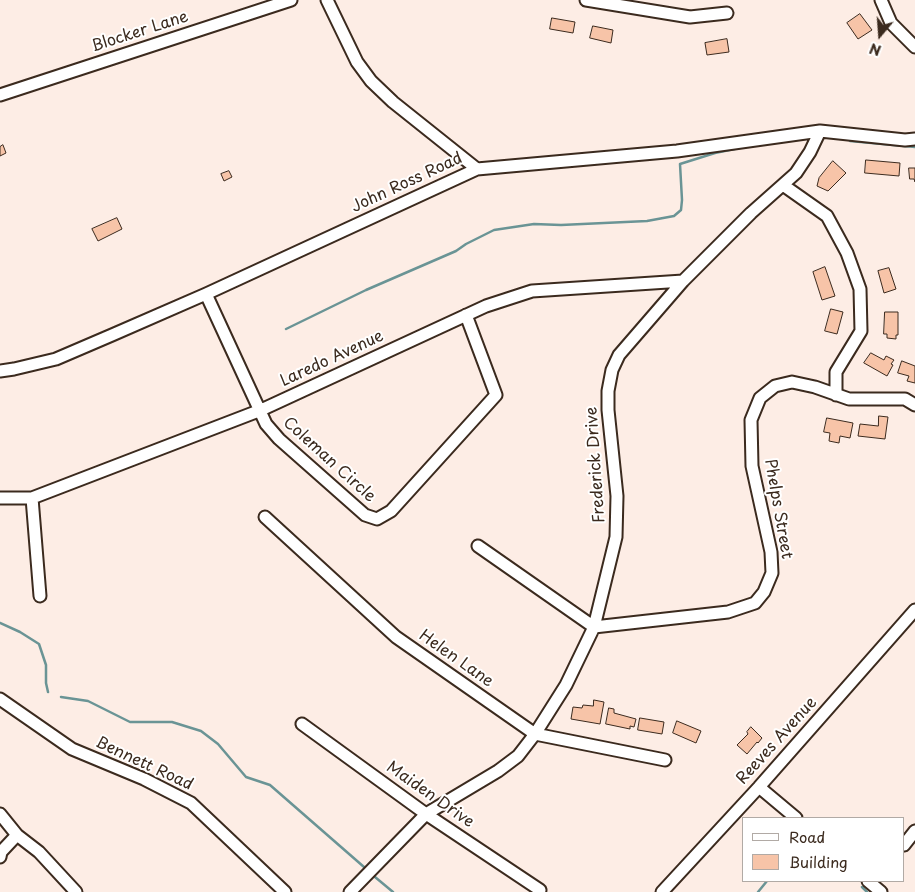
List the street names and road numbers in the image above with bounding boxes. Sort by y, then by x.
street label: Blocker Lane [89,7,191,57]
street label: John Ross Road [348,149,466,217]
street label: Laredo Avenue [277,327,387,391]
street label: Frederick Drive [582,406,610,524]
street label: Coleman Circle [279,413,379,507]
street label: Phelps Street [760,457,796,561]
street label: Helen Lane [415,626,497,692]
street label: Reeves Avenue [733,693,821,789]
street label: Bennett Road [92,733,196,795]
street label: Maiden Drive [383,758,477,832]

